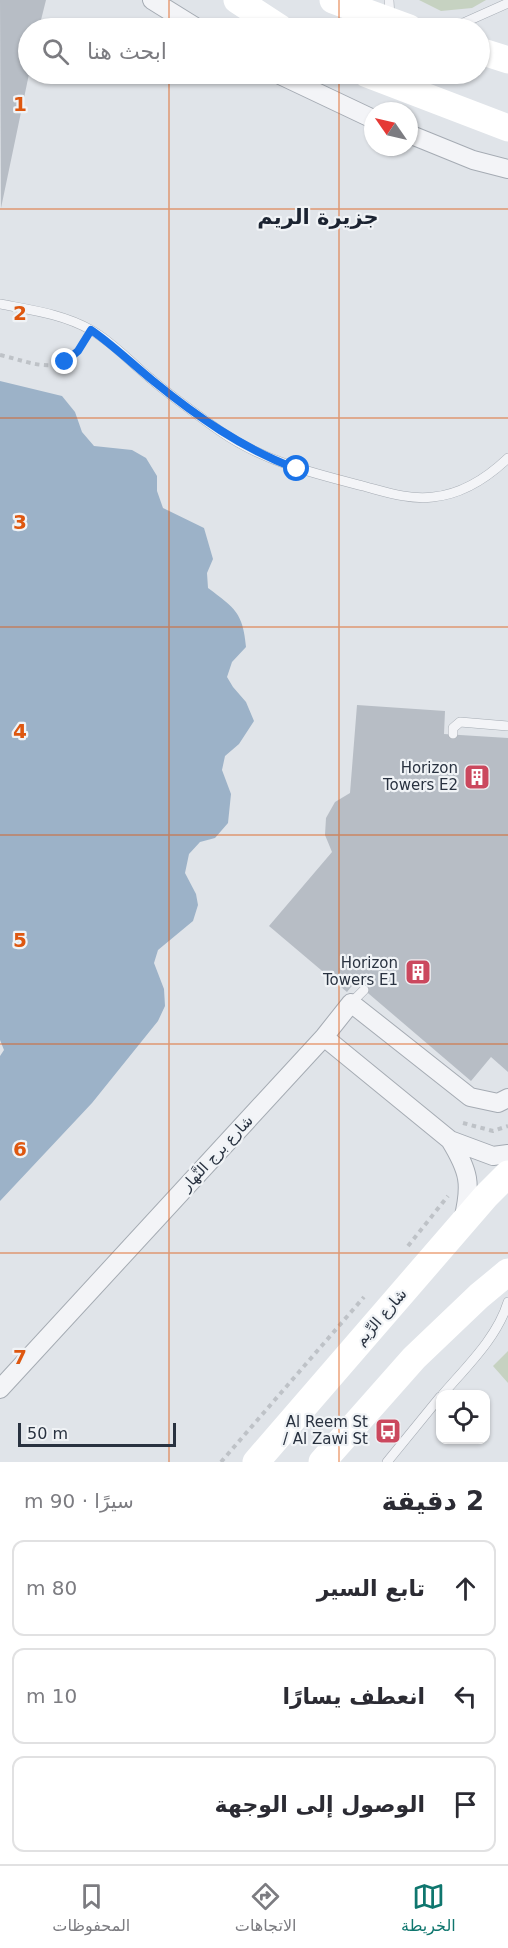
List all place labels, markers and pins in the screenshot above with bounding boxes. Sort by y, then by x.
place label: Horizon Towers E2 [382,759,458,794]
building icon: Horizon Towers E2 [462,762,492,792]
place label: Horizon Towers E1 [322,954,398,989]
building icon: Horizon Towers E1 [403,957,433,987]
place label: Al Reem St / Al Zawi St [283,1413,368,1448]
bus stop icon: Al Reem St / Al Zawi St [373,1416,403,1446]

